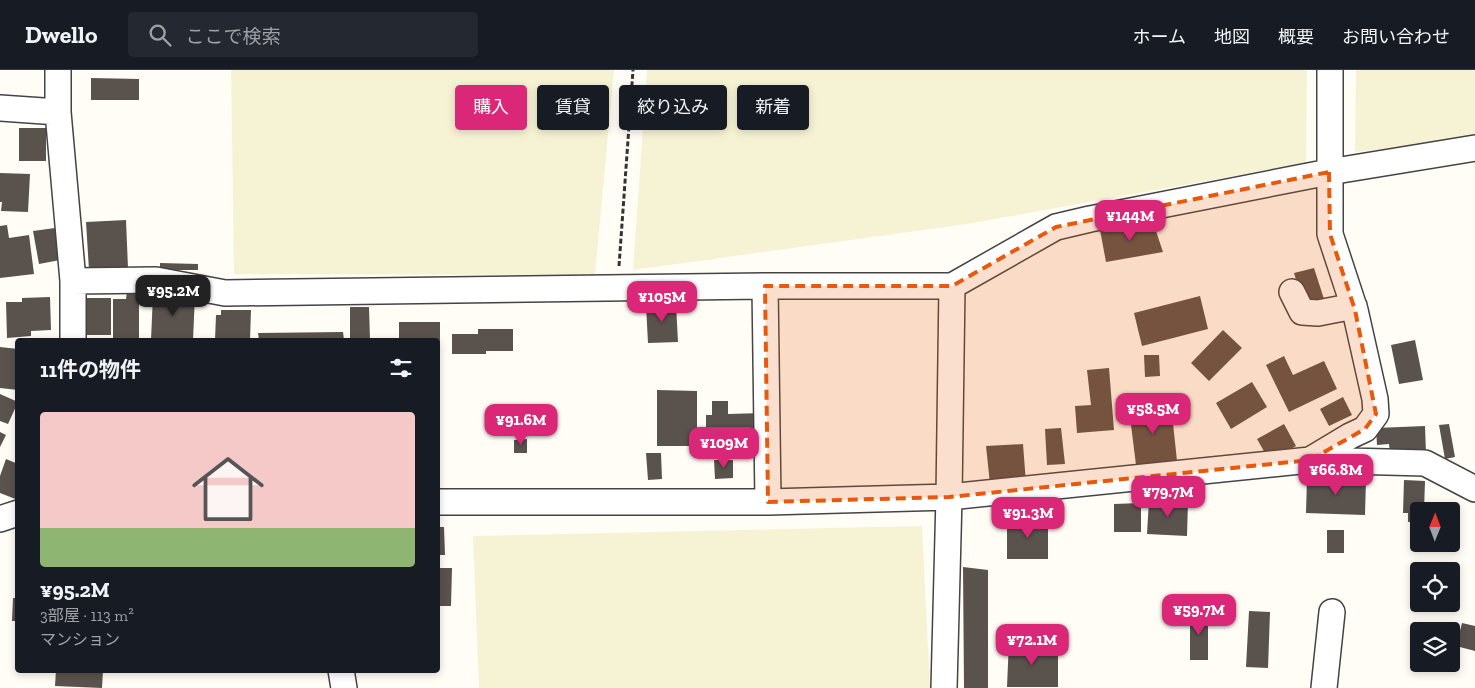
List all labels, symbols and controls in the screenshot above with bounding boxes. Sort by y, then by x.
search box [128,12,478,57]
text: Dwello [25,20,98,49]
icon: search [146,21,174,49]
text: ここで検索 [186,25,281,48]
text: ホーム [1133,26,1186,48]
text: 地図 [1214,26,1250,48]
text: 概要 [1278,26,1314,48]
text: お問い合わせ [1342,26,1450,48]
chip: 購入 [455,85,527,130]
chip: 賃貸 [537,85,609,130]
chip: 絞り込み [619,85,727,130]
chip: 新着 [737,85,809,130]
pin: ¥144M [1095,200,1165,242]
text: ¥144M [1106,206,1154,225]
pin: ¥95.2M [132,274,214,317]
pin: ¥105M [627,280,697,323]
text: ¥95.2M [146,281,200,300]
text: ¥105M [638,287,686,306]
icon: filters [387,354,415,382]
text: 11件の物件 [40,357,141,382]
pin: ¥58.5M [1112,392,1194,435]
text: ¥58.5M [1127,399,1179,418]
pin: ¥91.6M [480,404,562,446]
text: ¥91.6M [496,410,546,429]
pin: ¥109M [689,426,759,469]
text: ¥109M [700,433,748,452]
icon: home [183,444,273,534]
pin: ¥66.8M [1295,454,1377,496]
text: ¥66.8M [1309,460,1363,479]
pin: ¥79.7M [1127,476,1209,518]
text: ¥79.7M [1142,482,1194,501]
pin: ¥91.3M [987,496,1069,539]
north arrow [1410,502,1460,552]
map controls [1410,502,1460,672]
text: ¥91.3M [1002,503,1054,522]
button: locate [1410,562,1460,612]
text: ¥95.2M [40,577,110,602]
pin: ¥59.7M [1158,594,1240,636]
text: ¥59.7M [1173,600,1225,619]
text: 3部屋 · 113 m² [40,606,134,625]
button: layers [1410,622,1460,672]
pin: ¥72.1M [991,624,1073,666]
text: マンション [40,630,120,649]
text: ¥72.1M [1007,630,1057,649]

